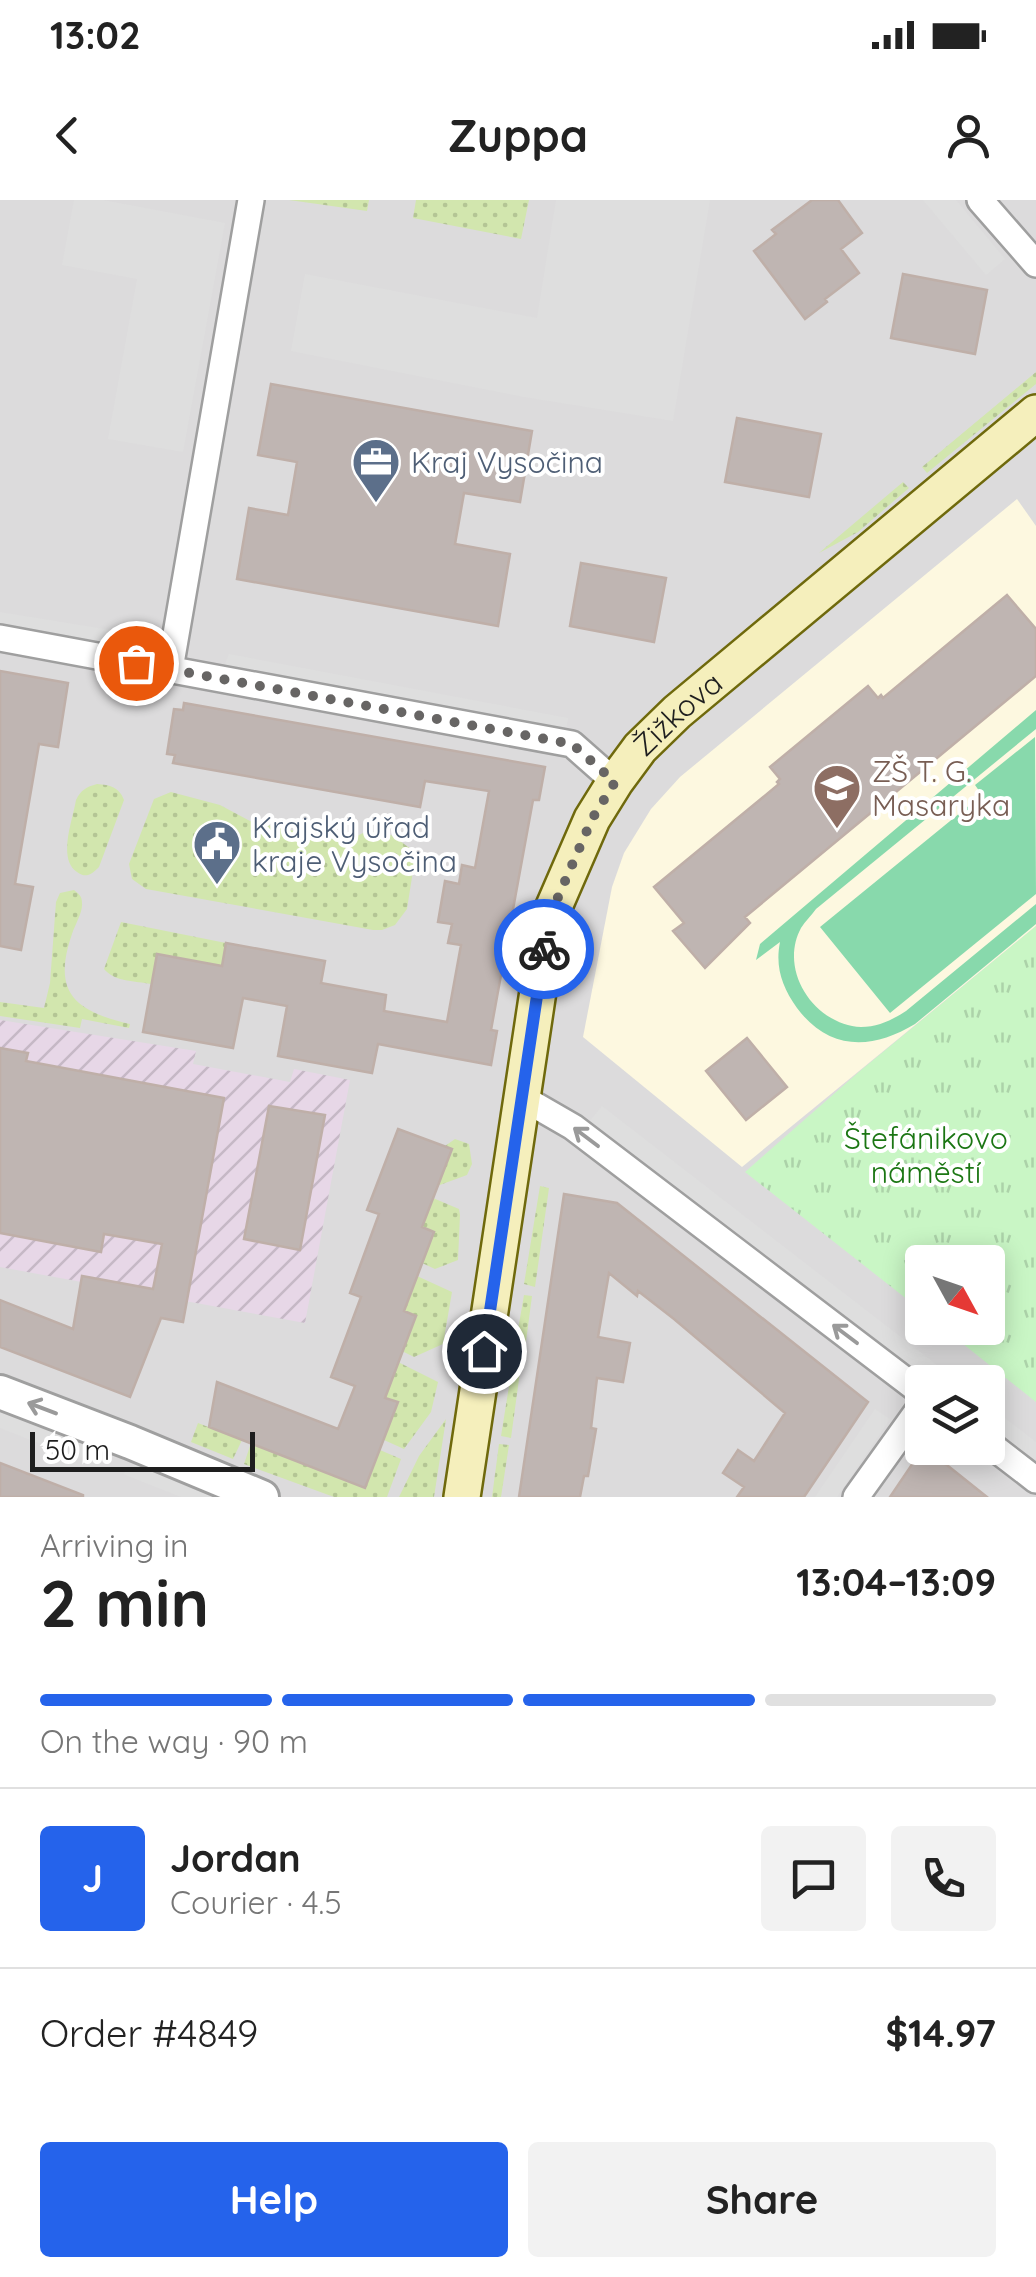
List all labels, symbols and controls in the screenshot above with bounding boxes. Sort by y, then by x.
text: 13:02 [50,11,141,59]
text: Zuppa [448,107,588,163]
icon: back [40,108,95,163]
icon: person [941,108,996,163]
office icon: Kraj Vysočina [350,436,402,504]
place label: Kraj Vysočina [411,443,603,481]
pin [94,621,179,706]
icon: bag [109,636,164,691]
street label: Žižkova [625,664,730,764]
place label: ZŠ T. G. Masaryka [872,752,1010,824]
school or university icon: ZŠ T. G. Masaryka [811,762,863,830]
place label: Krajský úřad kraje Vysočina [252,808,457,880]
public building icon: Krajský úřad kraje Vysočina [191,818,243,886]
courier [494,899,594,999]
icon: bike [517,922,572,977]
park label: Štefánikovo náměstí [844,1119,1008,1191]
one-way arrow [573,1127,600,1148]
north arrow [905,1245,1005,1345]
map controls [905,1245,1005,1465]
pin [442,1309,527,1394]
icon: home [457,1324,512,1379]
one-way arrow [832,1324,859,1345]
button: layers [905,1365,1005,1465]
one-way arrow [27,1398,57,1416]
scale bar [30,1427,255,1472]
text: 50 m [45,1432,110,1467]
text: Arriving in [40,1525,189,1565]
text: 13:04–13:09 [796,1558,996,1606]
text: 2 min [40,1562,209,1643]
text: On the way · 90 m [40,1721,308,1761]
button: chat [761,1826,866,1931]
button: phone [891,1826,996,1931]
text: Jordan [170,1834,301,1882]
text: J [82,1854,103,1902]
text: Courier · 4.5 [170,1882,342,1922]
text: Order #4849 [40,2009,258,2057]
text: $14.97 [885,2009,996,2057]
button: Help [40,2142,508,2257]
button: Share [528,2142,996,2257]

